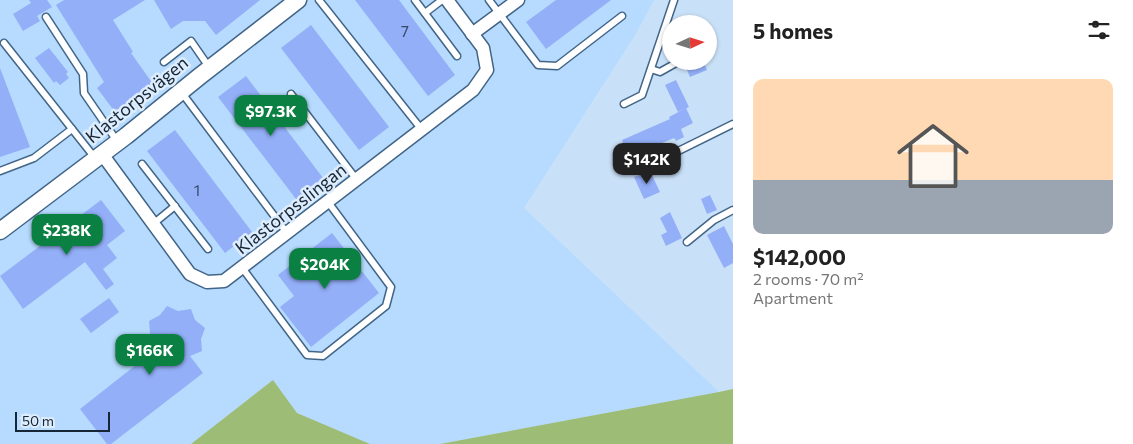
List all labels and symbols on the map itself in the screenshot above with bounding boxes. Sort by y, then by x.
north arrow [662,15,718,70]
house number: 7 [401,22,409,40]
street label: Klastorpsvägen [81,51,192,147]
pin: $97.3K [230,94,312,137]
pin: $142K [612,142,682,185]
street label: Klastorpsslingan [230,158,350,258]
house number: 1 [194,181,200,199]
pin: $238K [32,214,102,256]
pin: $204K [290,248,360,290]
pin: $166K [115,334,185,376]
scale bar [15,409,110,432]

